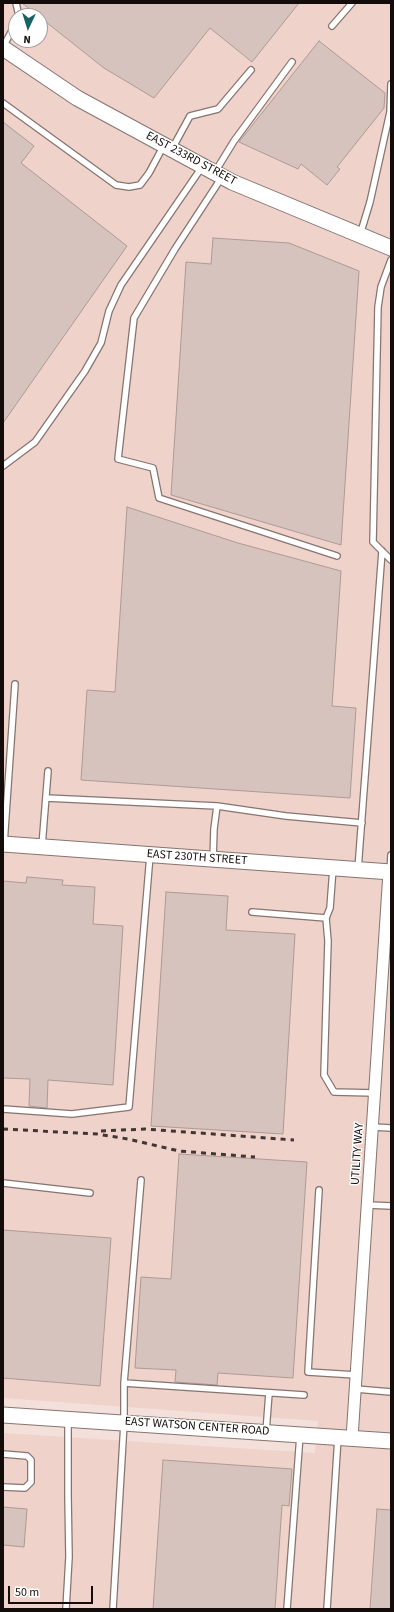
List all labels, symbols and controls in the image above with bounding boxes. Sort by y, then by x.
north arrow [8,8,48,48]
text: N [23,32,31,47]
street label: EAST 233RD STREET [143,129,239,189]
street label: EAST 230TH STREET [146,847,248,869]
street label: UTILITY WAY [349,1122,367,1186]
street label: EAST WATSON CENTER ROAD [124,1415,270,1439]
scale bar [10,1578,95,1604]
text: 50 m [15,1584,39,1601]

